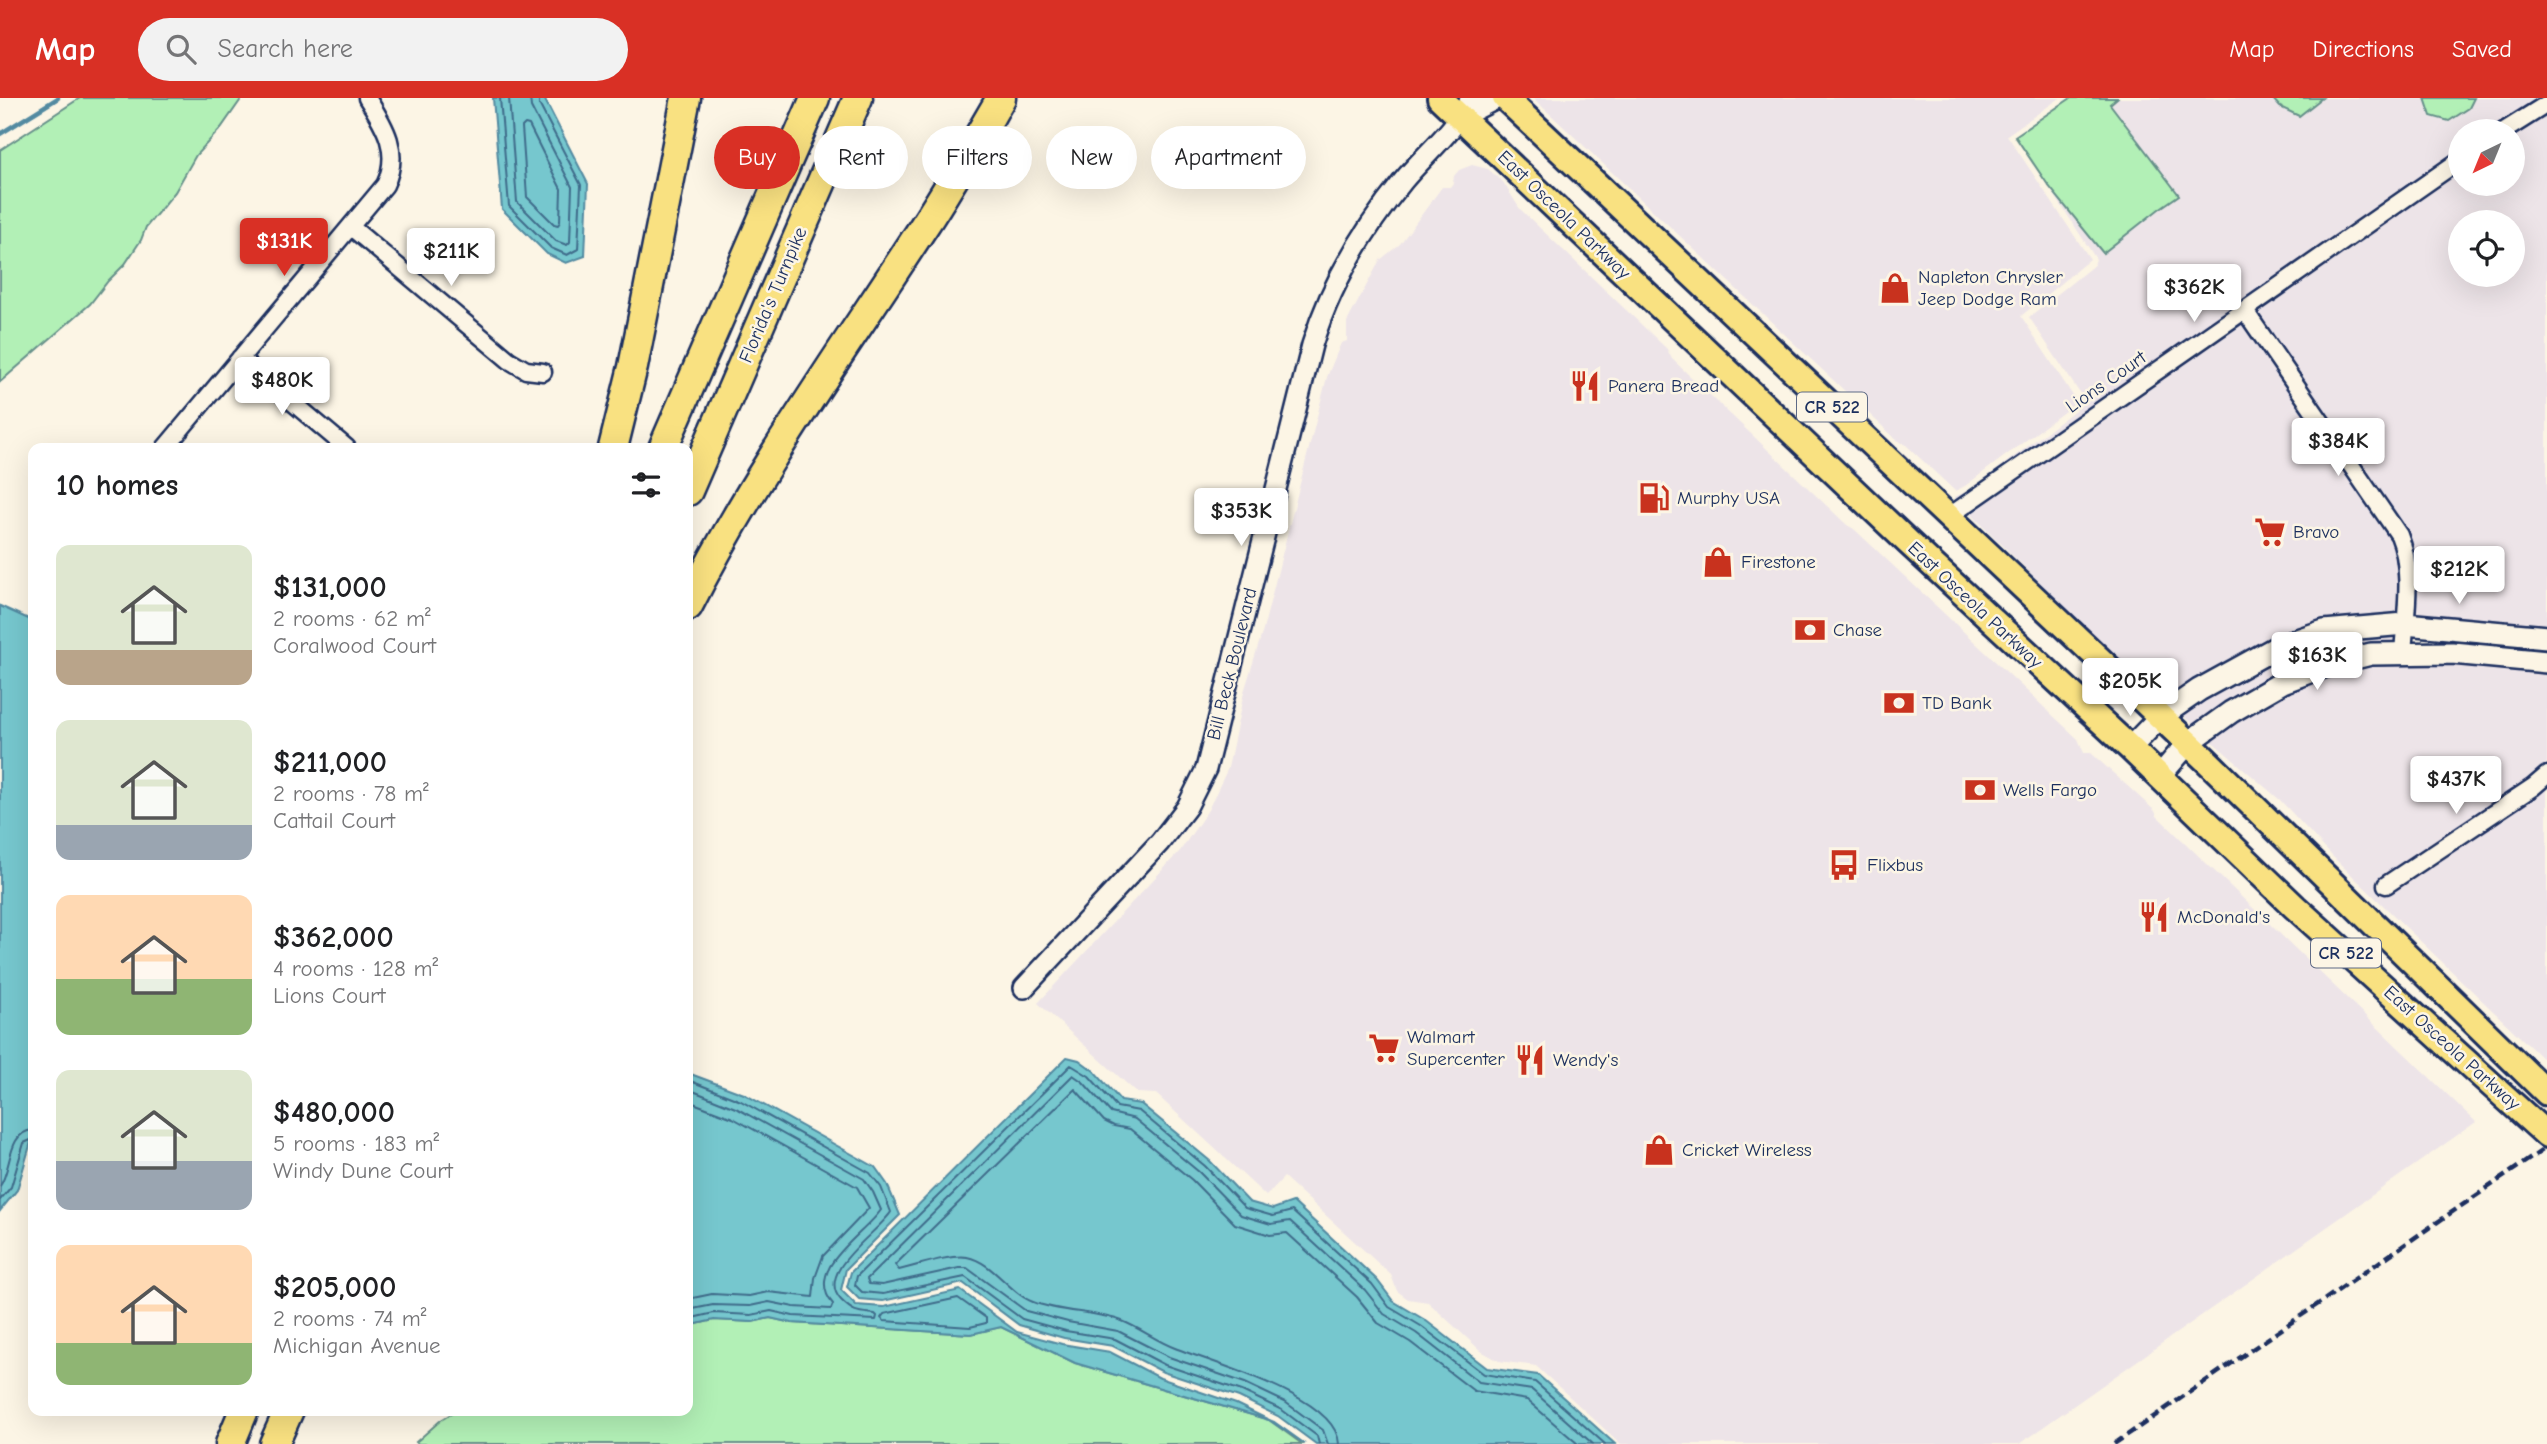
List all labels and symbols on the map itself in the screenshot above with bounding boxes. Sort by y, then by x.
north arrow [2448,119,2525,196]
street label: East Osceola Parkway [1493,146,1635,284]
pin: $131K [235,218,333,278]
street label: Florida's Turnpike [734,224,812,366]
pin: $211K [402,228,500,288]
pin: $362K [2145,264,2243,324]
place label: Napleton Chrysler Jeep Dodge Ram [1918,266,2063,310]
shop icon: Napleton Chrysler Jeep Dodge Ram [1878,271,1912,305]
street label: Lions Court [2062,346,2151,418]
pin: $480K [233,358,331,417]
restaurant icon: Panera Bread [1568,369,1602,403]
place label: Panera Bread [1608,375,1719,397]
road number: CR 522 [1797,393,1867,422]
pin: $384K [2289,418,2387,478]
fuel station icon: Murphy USA [1637,481,1671,515]
place label: Murphy USA [1677,487,1780,509]
pin: $353K [1192,489,1290,548]
supermarket icon: Bravo [2253,515,2287,549]
place label: Bravo [2293,521,2339,543]
street label: East Osceola Parkway [1903,537,2047,673]
shop icon: Firestone [1701,545,1735,579]
pin: $212K [2410,546,2508,606]
place label: Firestone [1741,551,1816,573]
street label: Bill Beck Boulevard [1202,585,1262,743]
bank icon: Chase [1793,613,1827,647]
place label: Chase [1833,619,1882,641]
pin: $163K [2268,632,2366,692]
pin: $205K [2081,658,2179,718]
bank icon: TD Bank [1882,686,1916,720]
place label: TD Bank [1922,692,1992,714]
pin: $437K [2407,756,2505,816]
bank icon: Wells Fargo [1963,773,1997,807]
place label: Wells Fargo [2003,779,2097,801]
bus stop icon: Flixbus [1827,848,1861,882]
place label: Flixbus [1867,854,1923,876]
restaurant icon: McDonald's [2137,900,2171,934]
place label: McDonald's [2177,906,2270,928]
road number: CR 522 [2311,938,2381,968]
street label: East Osceola Parkway [2379,981,2525,1115]
place label: Walmart Supercenter [1407,1026,1505,1070]
supermarket icon: Walmart Supercenter [1367,1031,1401,1065]
restaurant icon: Wendy's [1513,1043,1547,1077]
place label: Wendy's [1553,1049,1618,1071]
shop icon: Cricket Wireless [1642,1133,1676,1167]
place label: Cricket Wireless [1682,1139,1812,1161]

